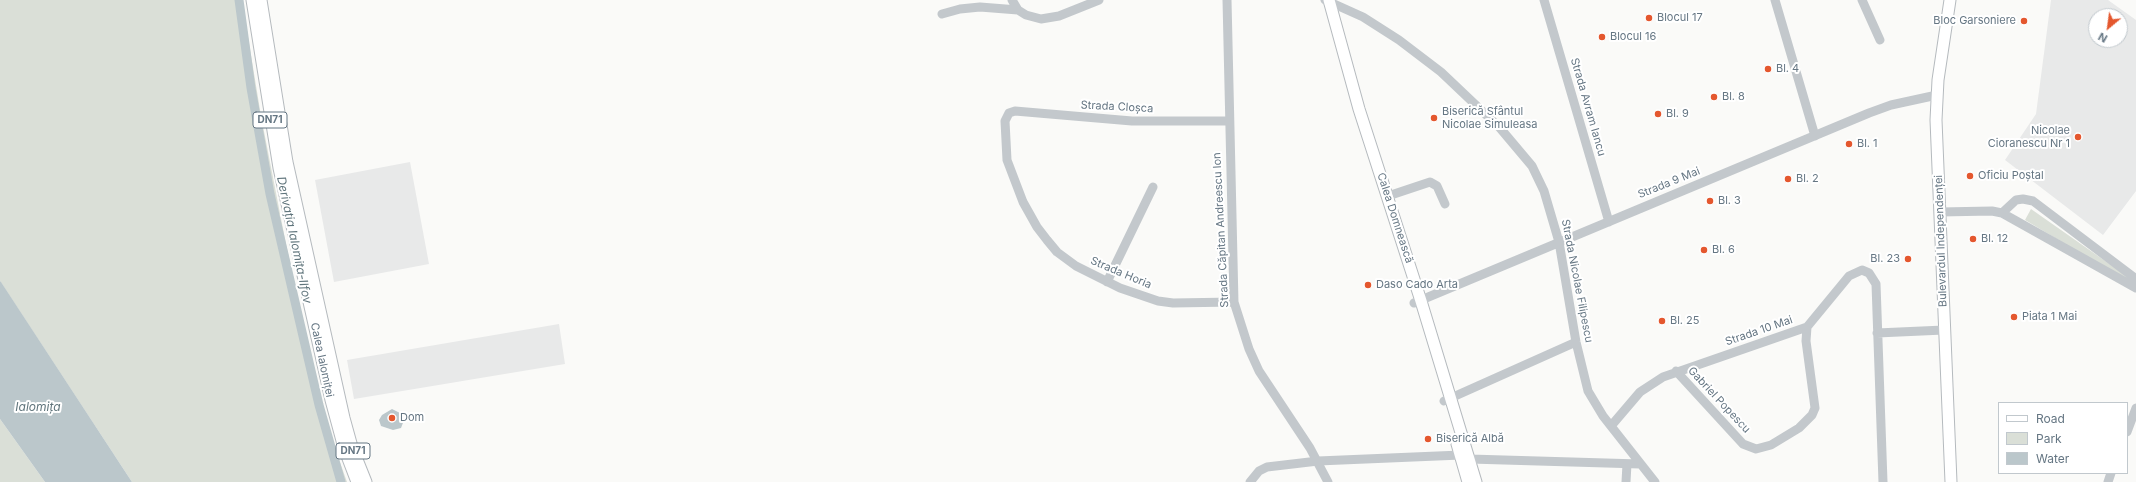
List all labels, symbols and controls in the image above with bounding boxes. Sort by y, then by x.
north arrow [2088,8,2128,48]
place label: Blocul 17 [1657,11,1703,25]
marker: Blocul 17 [1644,13,1654,23]
place label: Bloc Garsoniere [1933,14,2016,28]
marker: Bloc Garsoniere [2019,16,2029,26]
text: N [2096,29,2110,46]
place label: Blocul 16 [1610,30,1656,44]
marker: Blocul 16 [1597,32,1607,42]
street label: Strada Avram Iancu [1568,56,1608,158]
place label: Bl. 4 [1776,62,1799,76]
marker: Bl. 4 [1763,64,1773,74]
place label: Bl. 8 [1722,90,1745,104]
marker: Bl. 8 [1709,92,1719,102]
street label: Strada Cloșca [1080,99,1154,115]
place label: Biserică Sfântul Nicolae Simuleasa [1442,105,1537,131]
place label: Bl. 9 [1666,107,1689,121]
marker: Bl. 9 [1653,109,1663,119]
road number: DN71 [253,112,287,128]
marker: Biserică Sfântul Nicolae Simuleasa [1429,113,1439,123]
place label: Nicolae Cioranescu Nr 1 [1988,124,2070,150]
marker: Nicolae Cioranescu Nr 1 [2073,132,2083,142]
place label: Bl. 1 [1857,137,1878,151]
marker: Bl. 1 [1844,139,1854,149]
street label: Strada Căpitan Andreescu Ion [1210,152,1232,308]
street label: Strada 9 Mai [1636,165,1702,201]
place label: Oficiu Poștal [1978,169,2044,183]
street label: Calea Domnească [1374,171,1416,265]
marker: Oficiu Poștal [1965,171,1975,181]
place label: Bl. 2 [1796,172,1819,186]
marker: Bl. 2 [1783,174,1793,184]
water label: Derivația Ialomița-Ilfov [274,175,314,305]
street label: Bulevardul Independenței [1932,175,1950,307]
place label: Bl. 3 [1718,194,1741,208]
marker: Bl. 3 [1705,196,1715,206]
street label: Strada Nicolae Filipescu [1559,218,1595,344]
place label: Bl. 12 [1981,232,2008,246]
marker: Bl. 12 [1968,234,1978,244]
place label: Bl. 6 [1712,243,1735,257]
marker: Bl. 6 [1699,245,1709,255]
place label: Bl. 23 [1870,252,1900,266]
street label: Strada Horia [1089,254,1153,292]
marker: Bl. 23 [1903,254,1913,264]
place label: Daso Cado Arta [1376,278,1458,292]
marker: Daso Cado Arta [1363,280,1373,290]
place label: Piata 1 Mai [2022,310,2077,324]
marker: Piata 1 Mai [2009,312,2019,322]
street label: Strada 10 Mai [1724,313,1794,349]
place label: Bl. 25 [1670,314,1700,328]
marker: Bl. 25 [1657,316,1667,326]
street label: Calea Ialomiței [308,321,336,399]
street label: Gabriel Popescu [1685,364,1753,436]
water label: Ialomița [15,400,61,414]
legend [1998,402,2128,474]
place label: Dom [400,411,424,425]
text: Road [2036,411,2065,426]
marker: Dom [387,413,397,423]
text: Park [2036,431,2062,446]
place label: Biserică Albă [1436,432,1504,446]
marker: Biserică Albă [1423,434,1433,444]
road number: DN71 [336,443,370,459]
text: Water [2036,451,2069,466]

